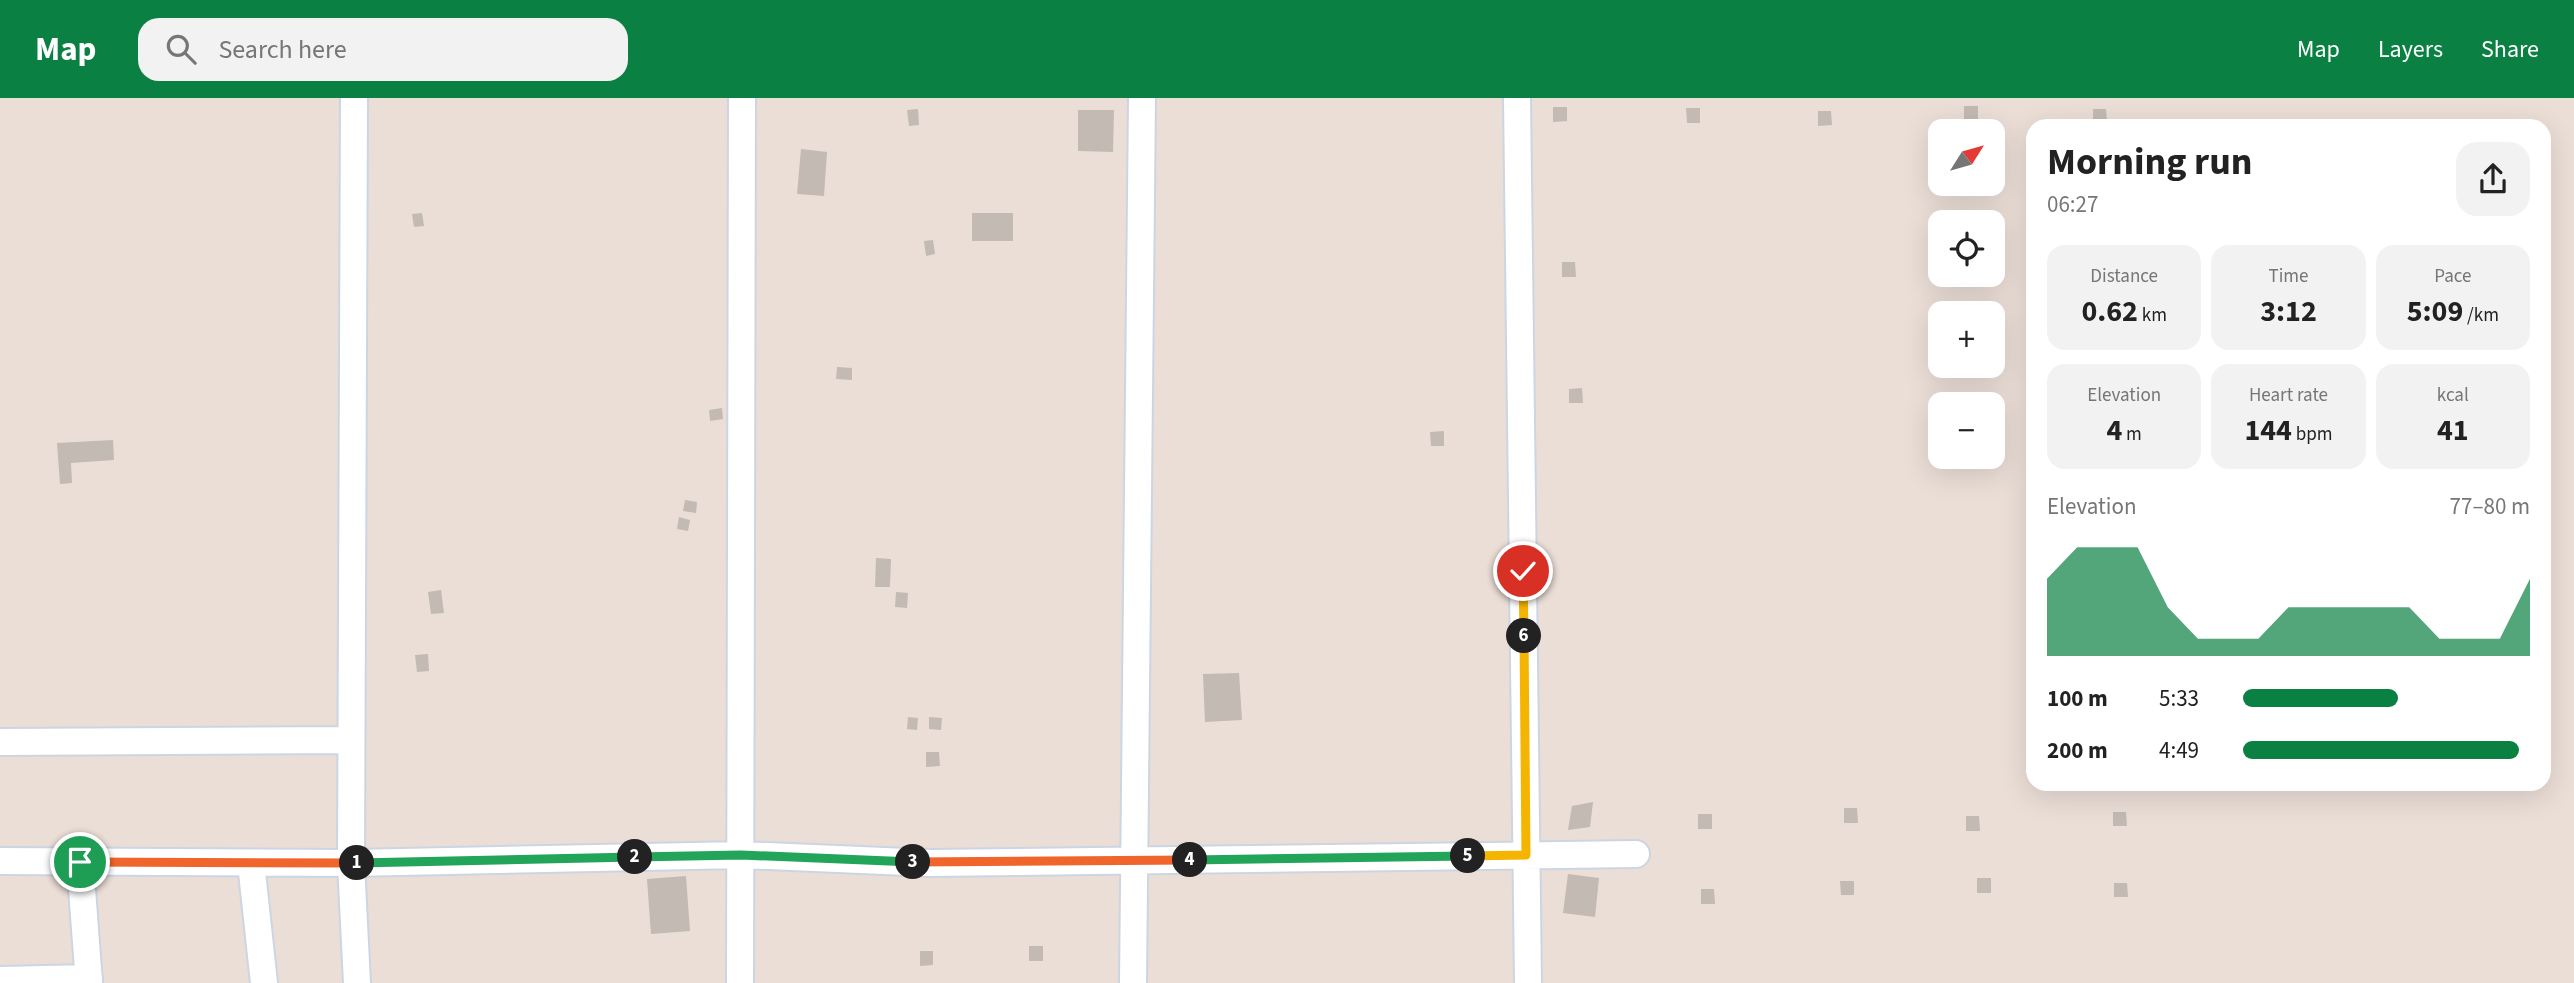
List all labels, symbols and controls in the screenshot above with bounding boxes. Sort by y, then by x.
search box [138,18,628,81]
text: Map [35,26,96,73]
icon: search [162,30,200,68]
text: Search here [218,31,347,68]
text: Map [2297,32,2340,67]
text: Layers [2378,32,2443,67]
text: Share [2481,32,2539,67]
north arrow [1928,119,2006,196]
map controls [1928,119,2005,469]
text: Morning run [2047,135,2252,189]
button: share [2456,142,2530,216]
text: 06:27 [2047,188,2098,221]
button: locate [1928,210,2005,287]
text: Distance [2090,263,2158,290]
text: Time [2268,263,2309,290]
text: Pace [2434,263,2471,290]
text: 0.62 [2081,290,2138,333]
text: 3:12 [2260,290,2317,333]
text: 5:09 [2407,290,2463,333]
button: + [1928,301,2005,378]
text: km [2138,302,2167,329]
text: /km [2463,302,2499,329]
text: Elevation [2087,382,2161,409]
text: Heart rate [2249,382,2328,409]
text: kcal [2437,382,2469,409]
button: − [1928,392,2005,469]
text: 4 [2106,409,2122,452]
text: 144 [2244,409,2292,452]
text: 41 [2437,409,2469,452]
text: m [2122,421,2142,448]
text: bpm [2292,421,2333,448]
text: Elevation [2047,490,2137,523]
text: 77–80 m [2450,490,2530,523]
pin [1493,541,1553,601]
icon: check [1504,552,1542,590]
pin: 6 [1506,618,1542,654]
text: 6 [1518,622,1529,649]
text: 100 m [2047,682,2108,715]
text: 5:33 [2159,682,2199,715]
text: 200 m [2047,734,2108,767]
text: 4:49 [2159,734,2199,767]
pin [50,832,110,892]
pin: 5 [1450,838,1486,874]
pin: 2 [618,840,652,874]
pin: 4 [1172,842,1208,878]
text: 5 [1462,842,1473,869]
icon: arrive [61,843,99,881]
text: 2 [629,843,640,870]
pin: 3 [895,844,930,880]
pin: 1 [340,846,374,880]
text: 4 [1184,846,1195,873]
text: 3 [907,848,918,875]
text: 1 [351,849,362,876]

